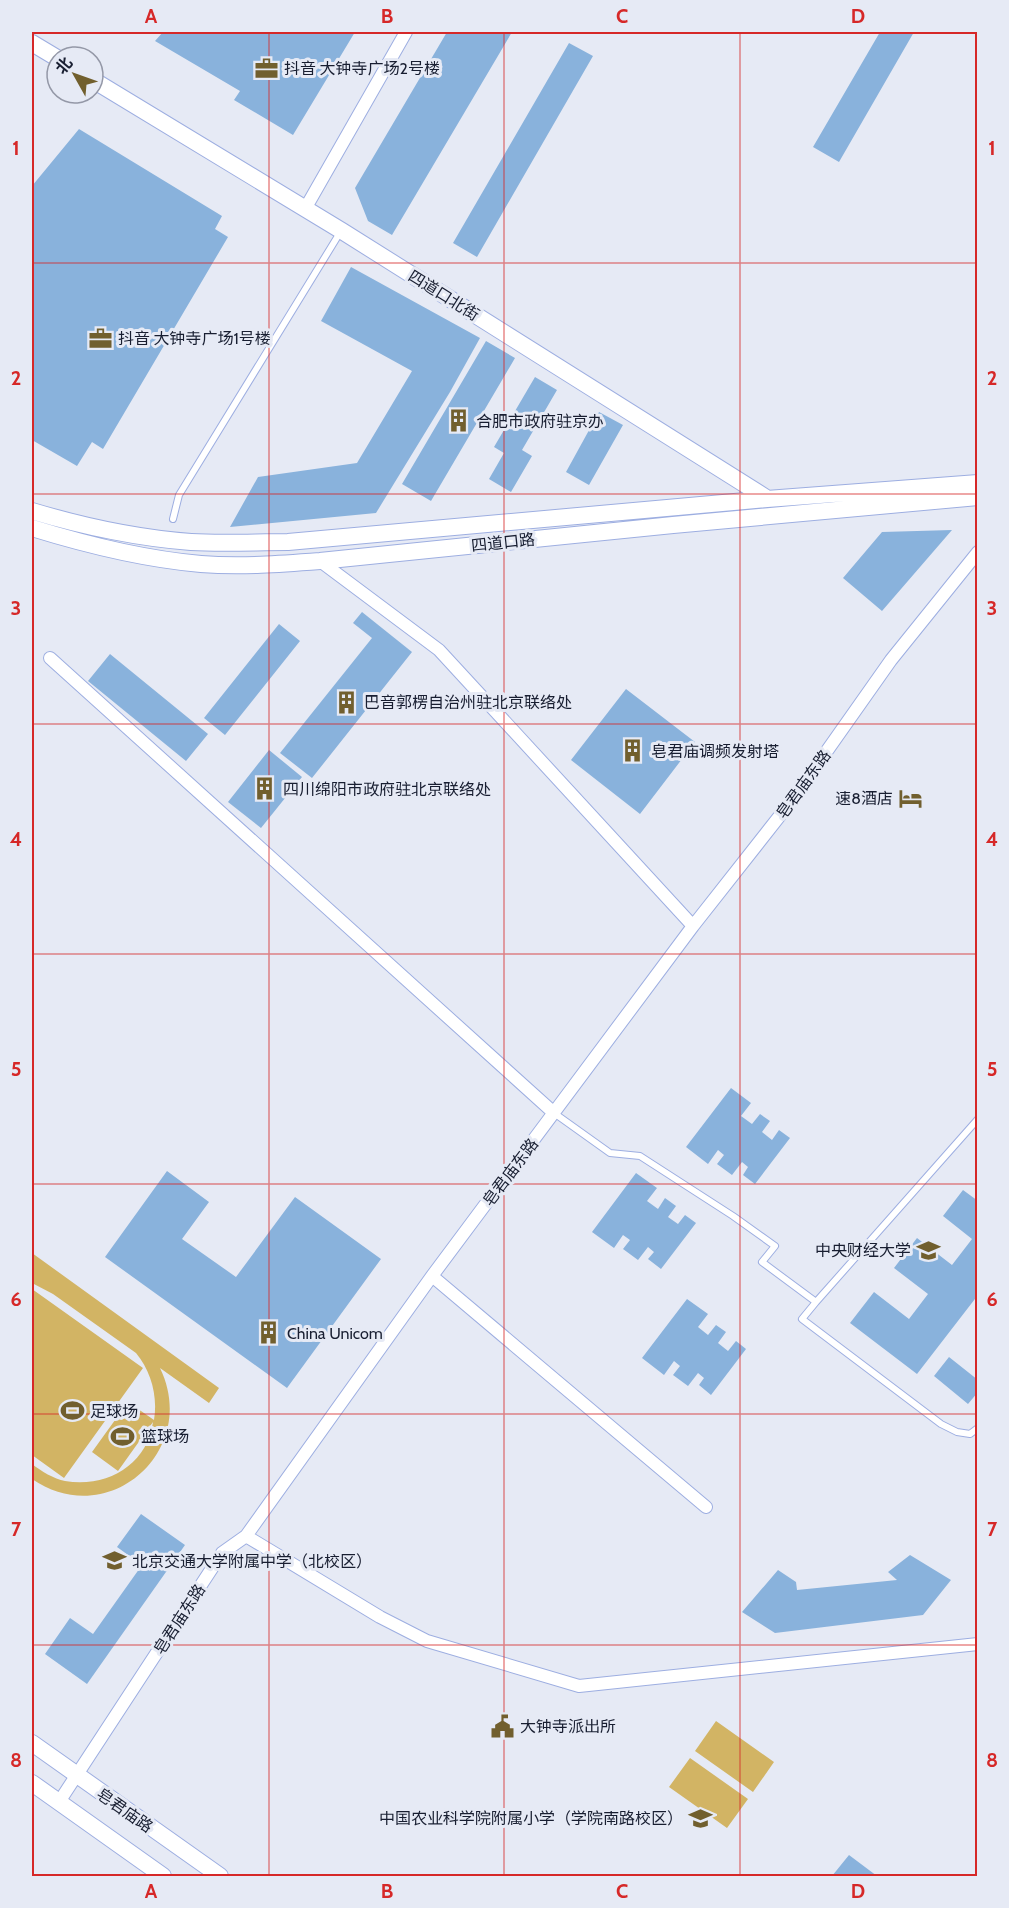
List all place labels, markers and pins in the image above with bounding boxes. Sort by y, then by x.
office icon: 抖音 大钟寺广场2号楼 [253,55,279,81]
place label: 抖音 大钟寺广场2号楼 [284,59,440,78]
office icon: 抖音 大钟寺广场1号楼 [87,325,113,351]
place label: 抖音 大钟寺广场1号楼 [118,329,271,348]
building icon: 合肥市政府驻京办 [445,408,471,434]
place label: 合肥市政府驻京办 [476,412,604,431]
building icon: 巴音郭楞自治州驻北京联络处 [333,689,359,715]
place label: 巴音郭楞自治州驻北京联络处 [364,693,572,712]
building icon: 皂君庙调频发射塔 [620,738,646,764]
place label: 皂君庙调频发射塔 [651,742,779,761]
building icon: 四川绵阳市政府驻北京联络处 [252,776,278,802]
place label: 四川绵阳市政府驻北京联络处 [283,780,491,799]
hotel icon: 速8酒店 [898,785,924,811]
place label: 速8酒店 [835,789,893,808]
school or university icon: 中央财经大学 [916,1237,942,1263]
place label: 中央财经大学 [815,1241,911,1260]
building icon: China Unicom [256,1320,282,1346]
place label: China Unicom [287,1324,383,1343]
sports icon: 足球场 [59,1398,85,1424]
place label: 足球场 [90,1402,138,1421]
sports icon: 篮球场 [110,1423,136,1449]
place label: 篮球场 [141,1427,189,1446]
school or university icon: 北京交通大学附属中学（北校区） [101,1548,127,1574]
place label: 北京交通大学附属中学（北校区） [132,1552,372,1571]
public building icon: 大钟寺派出所 [489,1713,515,1739]
place label: 大钟寺派出所 [520,1717,616,1736]
school or university icon: 中国农业科学院附属小学（学院南路校区） [688,1805,714,1831]
place label: 中国农业科学院附属小学（学院南路校区） [379,1809,683,1828]

